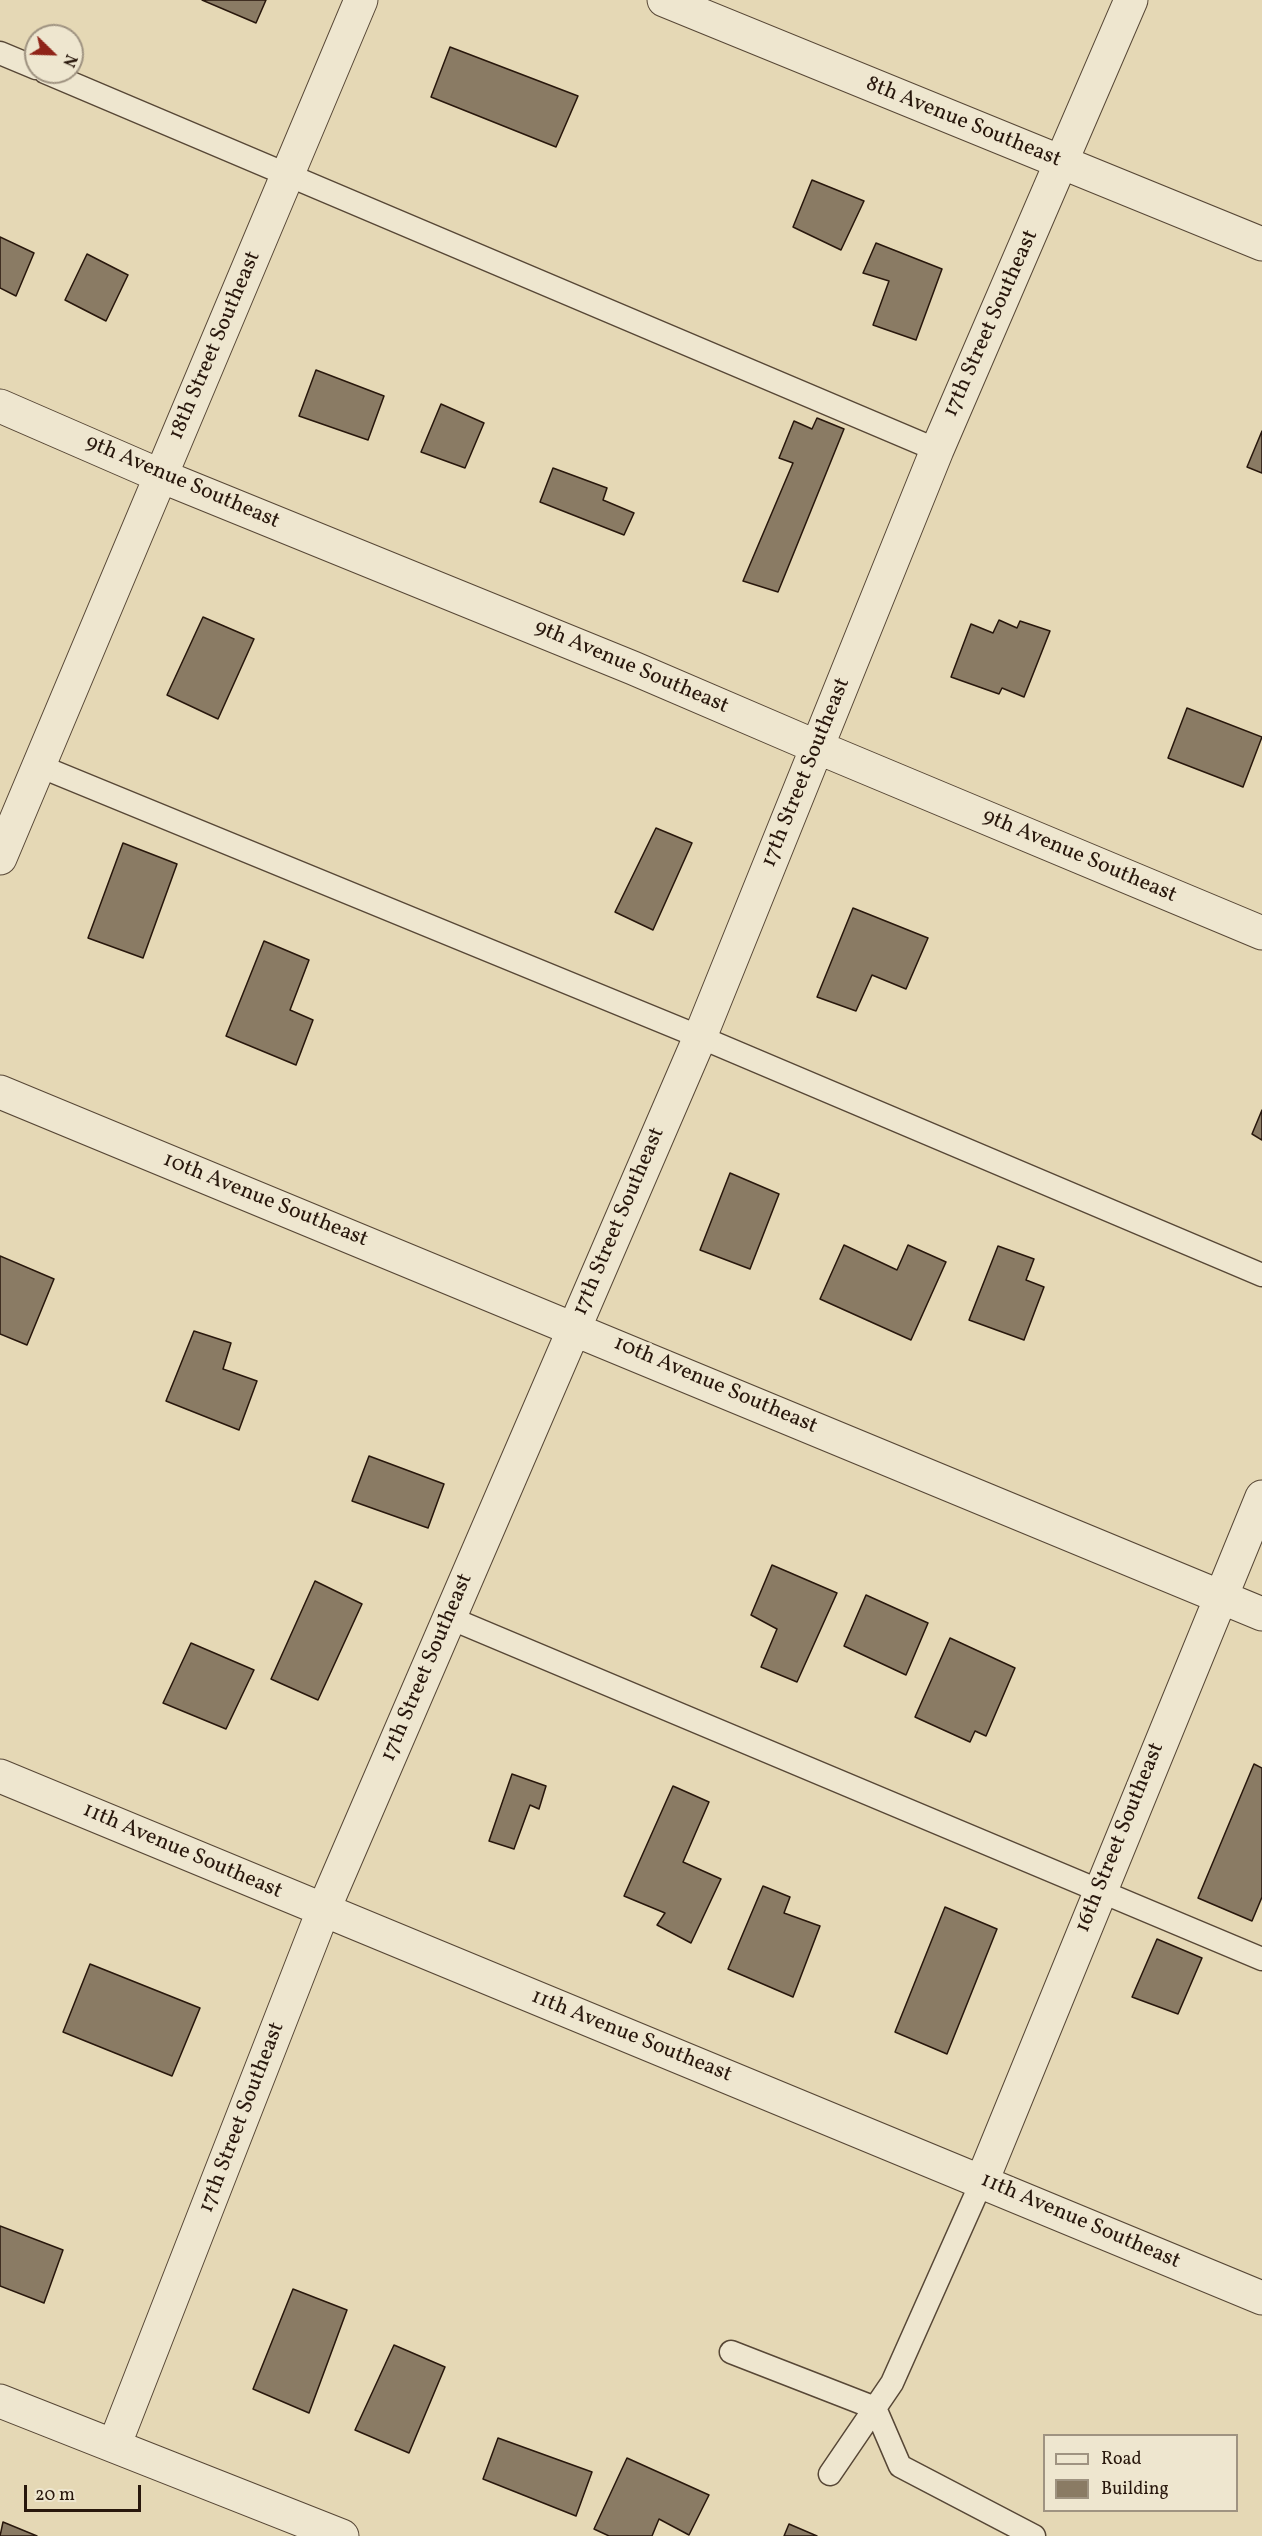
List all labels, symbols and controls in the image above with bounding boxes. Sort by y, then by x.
north arrow [24,24,84,84]
text: N [56,51,81,70]
street label: 8th Avenue Southeast [861,72,1065,174]
street label: 17th Street Southeast [939,226,1045,422]
street label: 18th Street Southeast [164,248,268,444]
street label: 9th Avenue Southeast [81,430,283,536]
street label: 9th Avenue Southeast [530,615,732,721]
street label: 17th Street Southeast [757,674,857,872]
street label: 9th Avenue Southeast [978,804,1180,910]
street label: 17th Street Southeast [568,1124,672,1320]
street label: 10th Avenue Southeast [159,1148,371,1254]
street label: 10th Avenue Southeast [609,1331,821,1441]
street label: 17th Street Southeast [376,1570,480,1766]
street label: 16th Street Southeast [1071,1739,1171,1937]
street label: 11th Avenue Southeast [78,1798,286,1906]
street label: 11th Avenue Southeast [527,1985,735,2089]
street label: 17th Street Southeast [194,2019,292,2217]
street label: 11th Avenue Southeast [976,2168,1184,2276]
legend [1043,2434,1238,2512]
text: Road [1101,2447,1142,2472]
scale bar [27,2473,144,2511]
text: Building [1101,2477,1169,2502]
text: 20 m [35,2483,75,2508]

